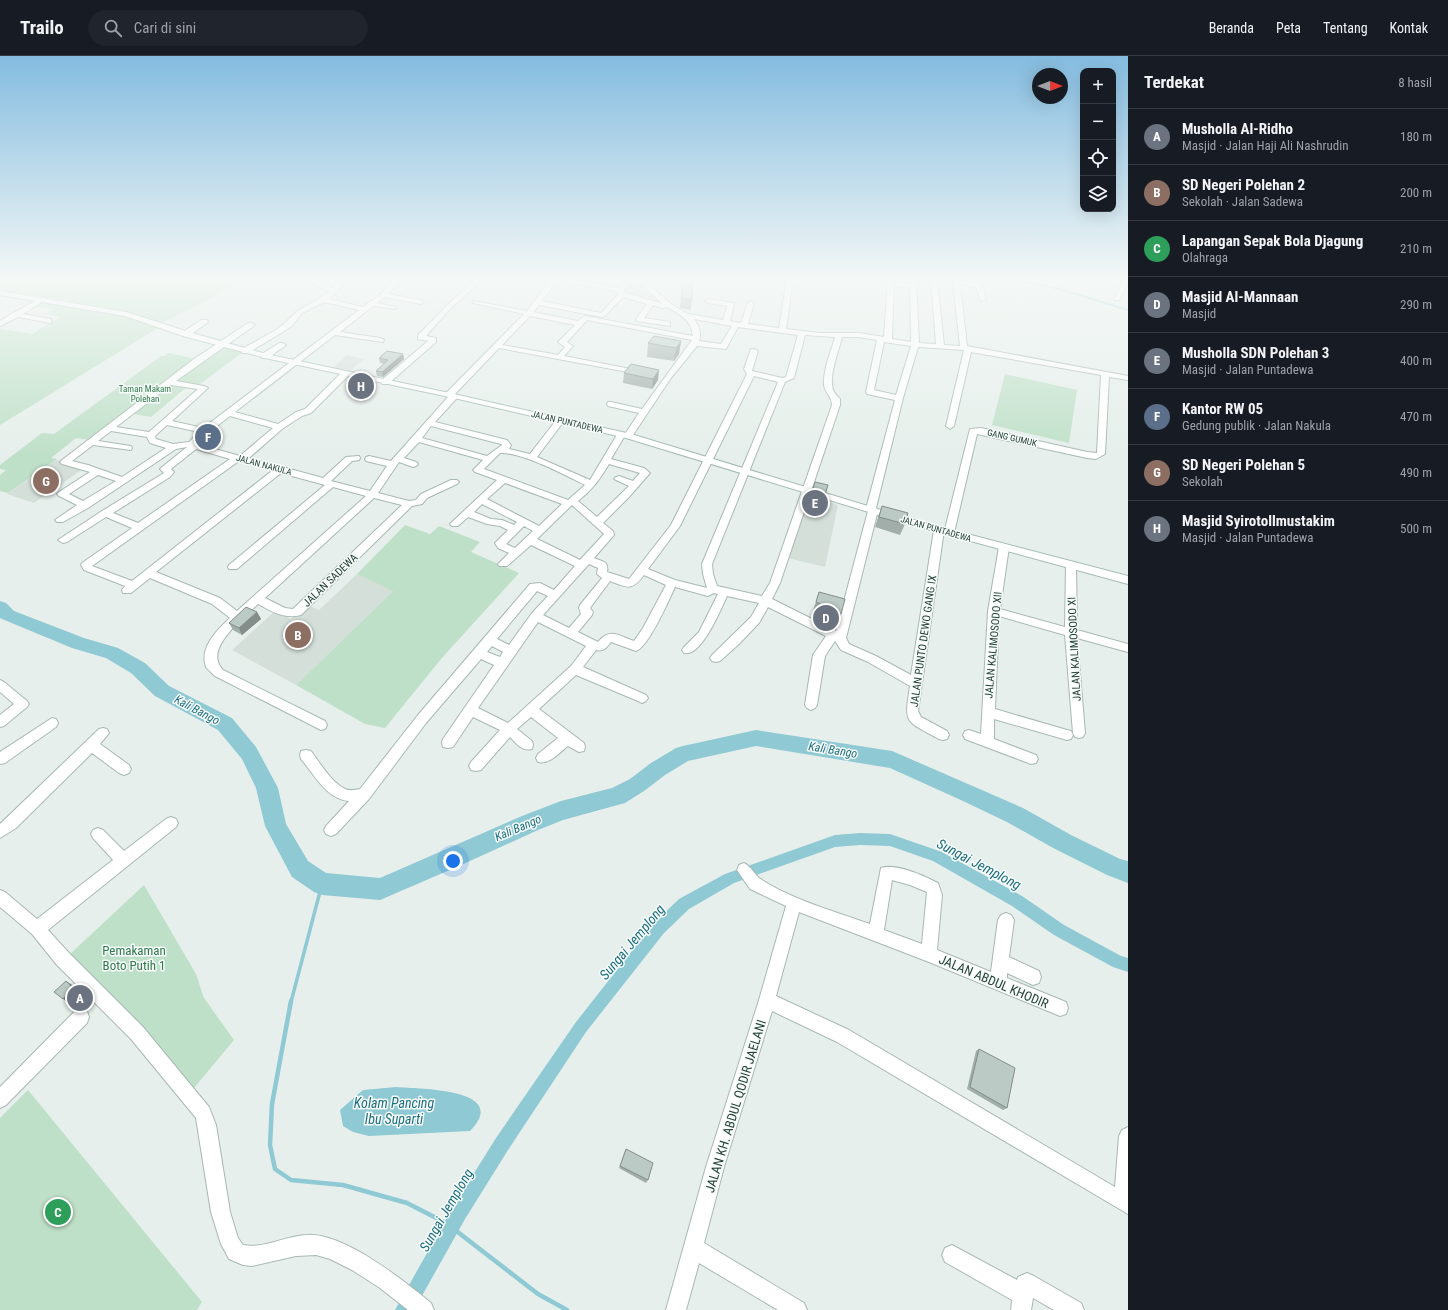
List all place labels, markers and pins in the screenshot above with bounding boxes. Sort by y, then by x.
pin: H [348,371,374,401]
pin: F [195,422,221,452]
pin: G [33,466,59,496]
pin: E [802,488,828,518]
pin: D [813,603,839,633]
pin: B [285,620,311,650]
pin: A [67,983,93,1013]
pin: C [45,1197,71,1227]

